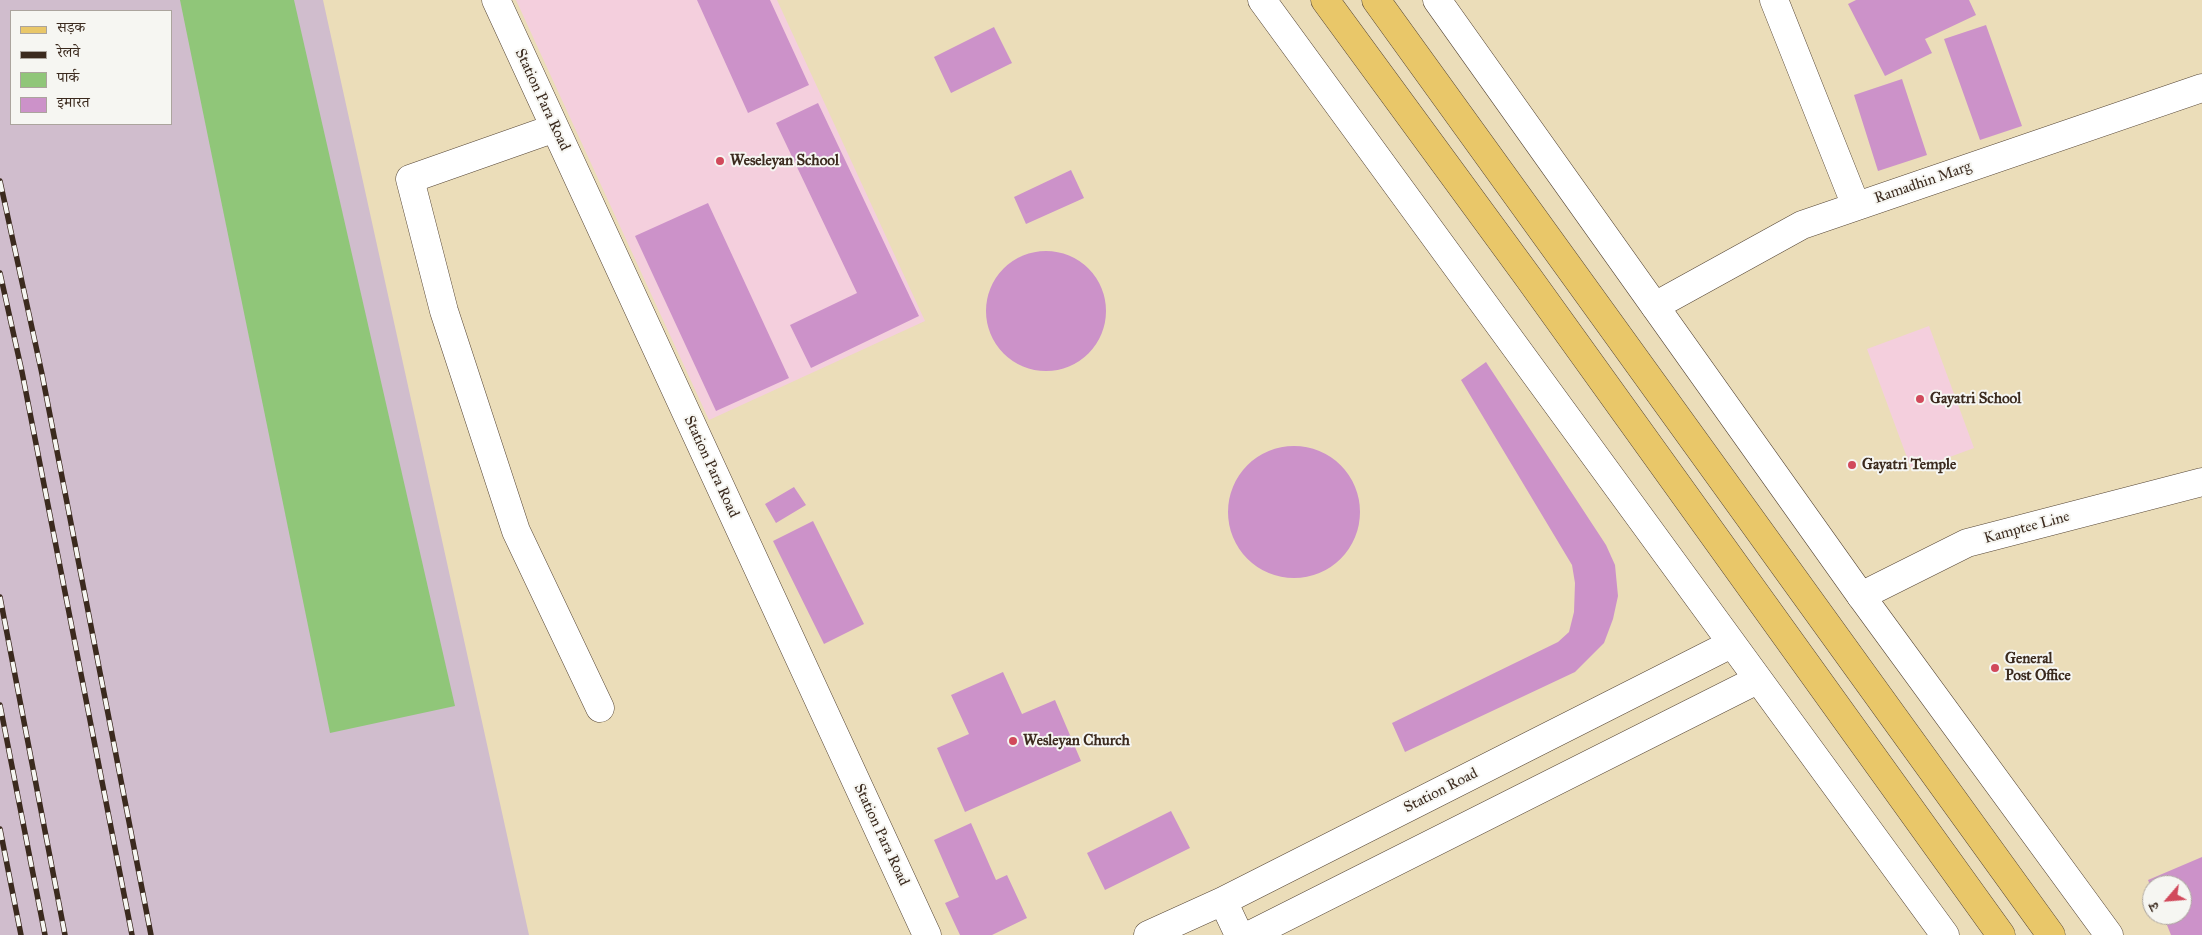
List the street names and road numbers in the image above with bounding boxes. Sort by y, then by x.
street label: Station Para Road [511,46,573,154]
street label: Ramadhin Marg [1872,158,1974,208]
street label: Station Para Road [680,413,742,521]
street label: Kamptee Line [1982,508,2072,548]
street label: Station Road [1401,765,1481,817]
street label: Station Para Road [850,781,912,889]

